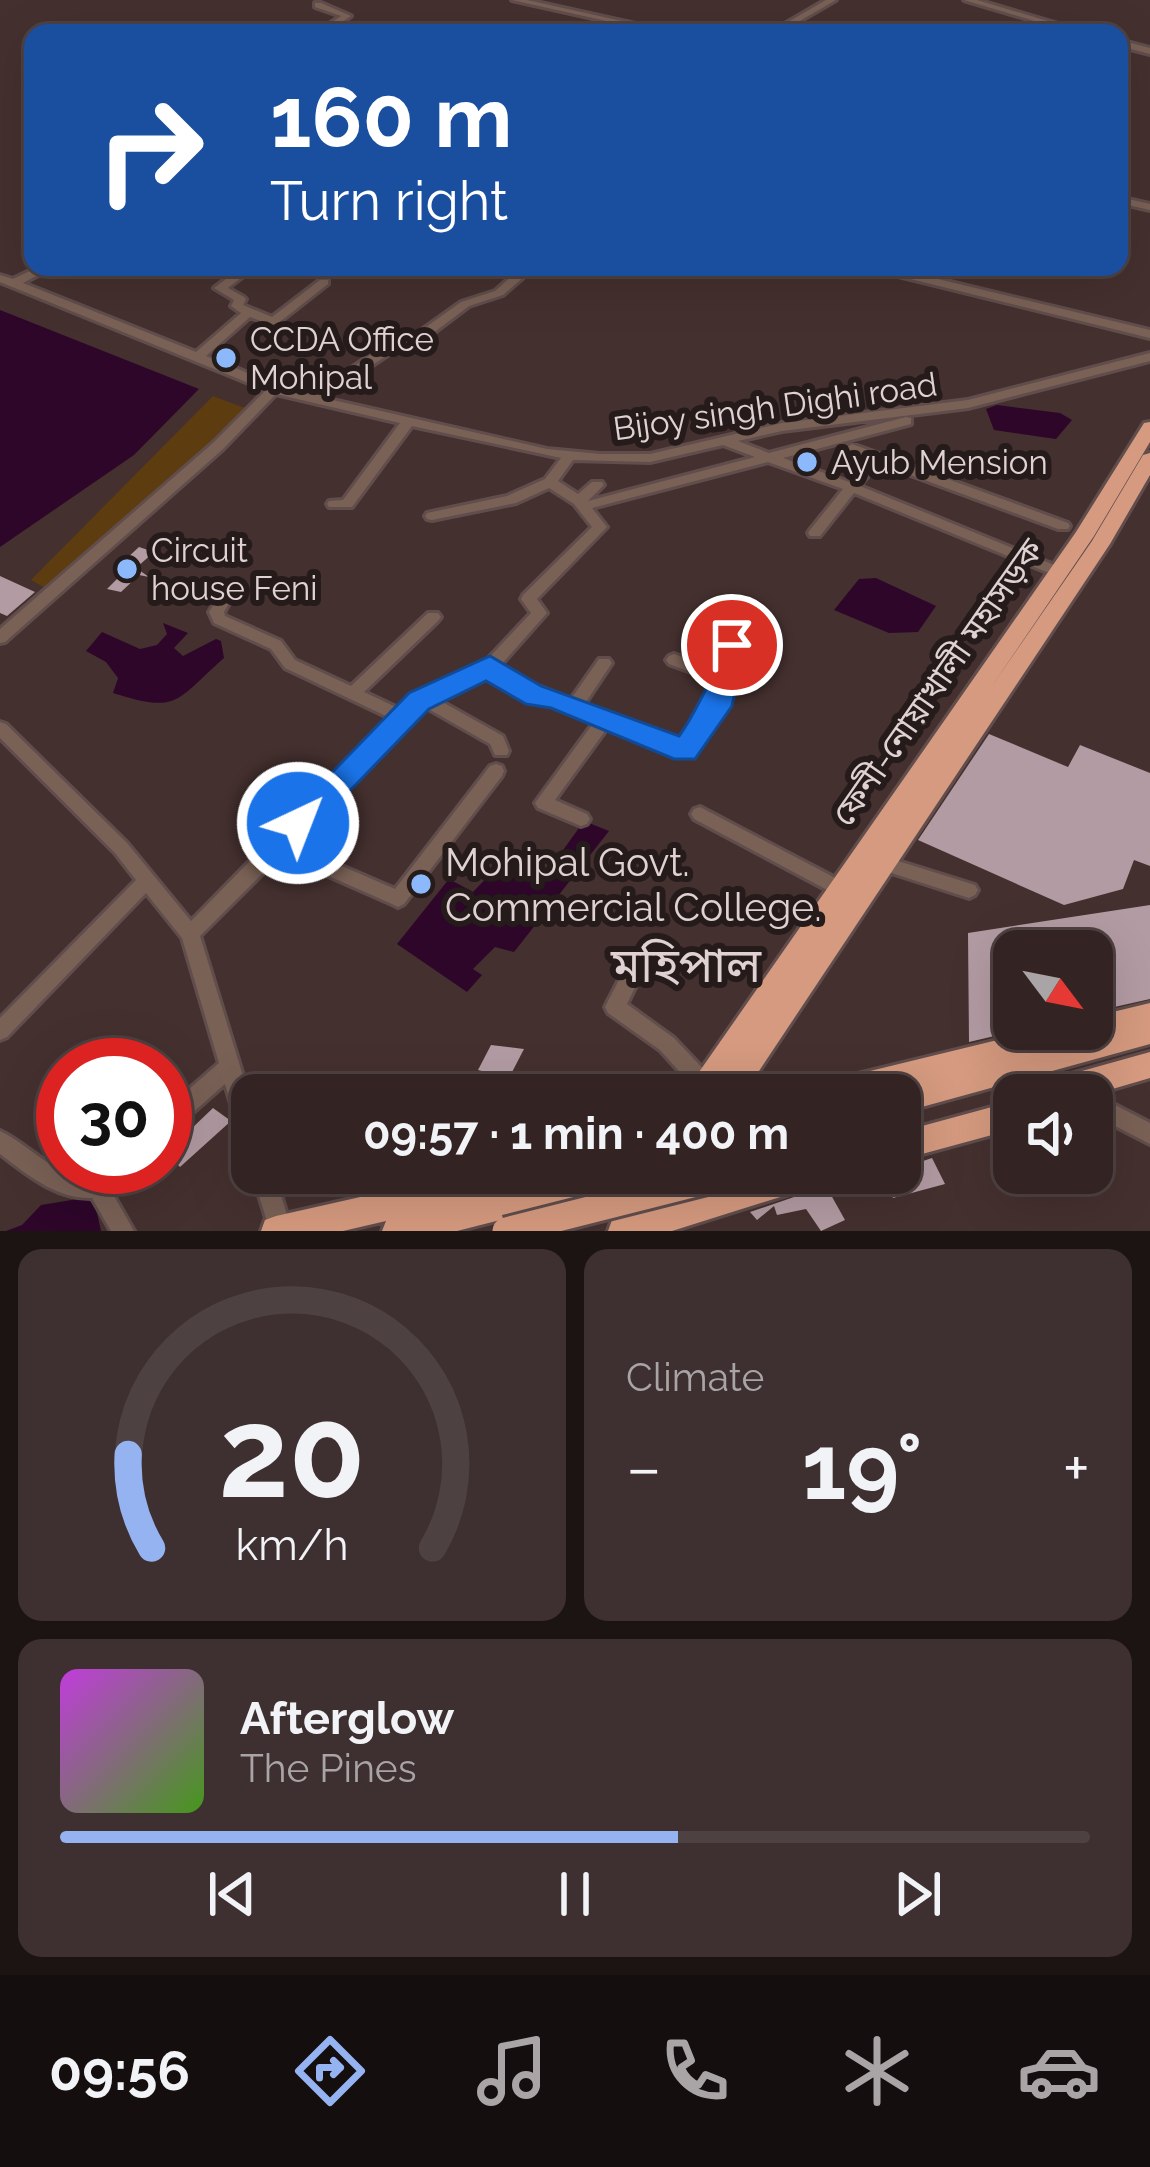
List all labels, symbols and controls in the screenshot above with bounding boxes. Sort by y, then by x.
text: 160 m [270,68,512,167]
icon: right [72,72,228,228]
text: Turn right [270,169,508,233]
place label: CCDA Office Mohipal [250,320,434,397]
marker: CCDA Office Mohipal [213,345,239,371]
street label: Bijoy singh Dighi road [611,364,940,449]
place label: Ayub Mension [831,443,1048,482]
marker: Ayub Mension [794,449,820,475]
place label: Circuit house Feni [151,531,317,608]
street label: ফেনী-নোয়াখালী মহাসড়ক [824,531,1051,833]
marker: Circuit house Feni [114,556,140,582]
pin [681,594,783,696]
icon: arrive [699,612,765,678]
position arrow [235,760,361,886]
place label: Mohipal Govt. Commercial College. [445,839,822,930]
marker: Mohipal Govt. Commercial College. [408,871,434,897]
north arrow [993,930,1113,1050]
map controls [993,930,1113,1194]
district label: মহিপাল [610,937,762,993]
speed limit sign: 30 [36,1038,192,1194]
button: sound [993,1074,1113,1194]
text: 09:57 · 1 min · 400 m [363,1107,789,1160]
text: Climate [626,1354,764,1400]
text: 20 [218,1380,366,1526]
text: 19° [802,1414,922,1520]
text: − [626,1429,662,1506]
text: + [1063,1429,1090,1506]
text: km/h [235,1520,349,1570]
text: Afterglow [240,1692,454,1745]
text: The Pines [240,1745,417,1791]
icon: previous [199,1861,265,1927]
icon: pause [542,1861,608,1927]
icon: next [885,1861,951,1927]
icon: directions [288,2029,372,2113]
icon: music [470,2029,554,2113]
icon: phone [653,2029,737,2113]
icon: climate [835,2029,919,2113]
icon: car [1017,2029,1101,2113]
text: 09:56 [49,2039,190,2103]

